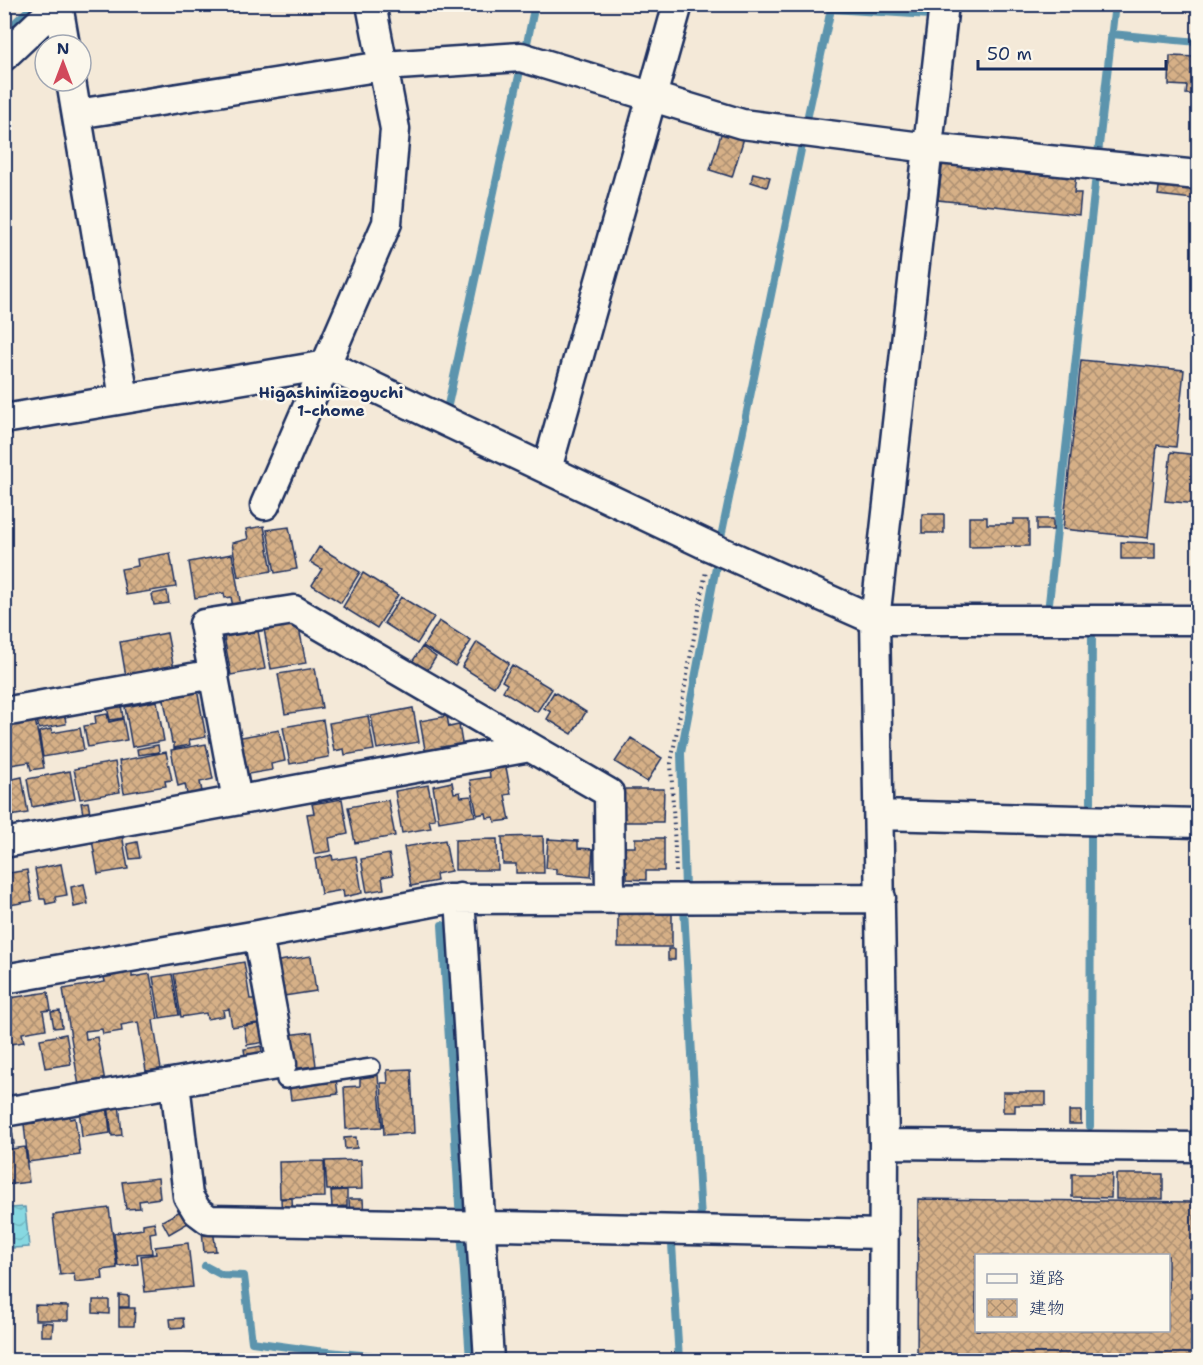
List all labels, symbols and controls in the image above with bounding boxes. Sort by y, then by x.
north arrow [33,33,93,93]
scale bar [978,33,1166,71]
text: N [57,38,69,59]
text: 50 m [987,42,1032,66]
district label: Higashimizoguchi 1-chome [259,382,404,421]
legend [975,1254,1170,1332]
text: 道路 [1029,1266,1065,1290]
text: 建物 [1029,1296,1065,1320]

